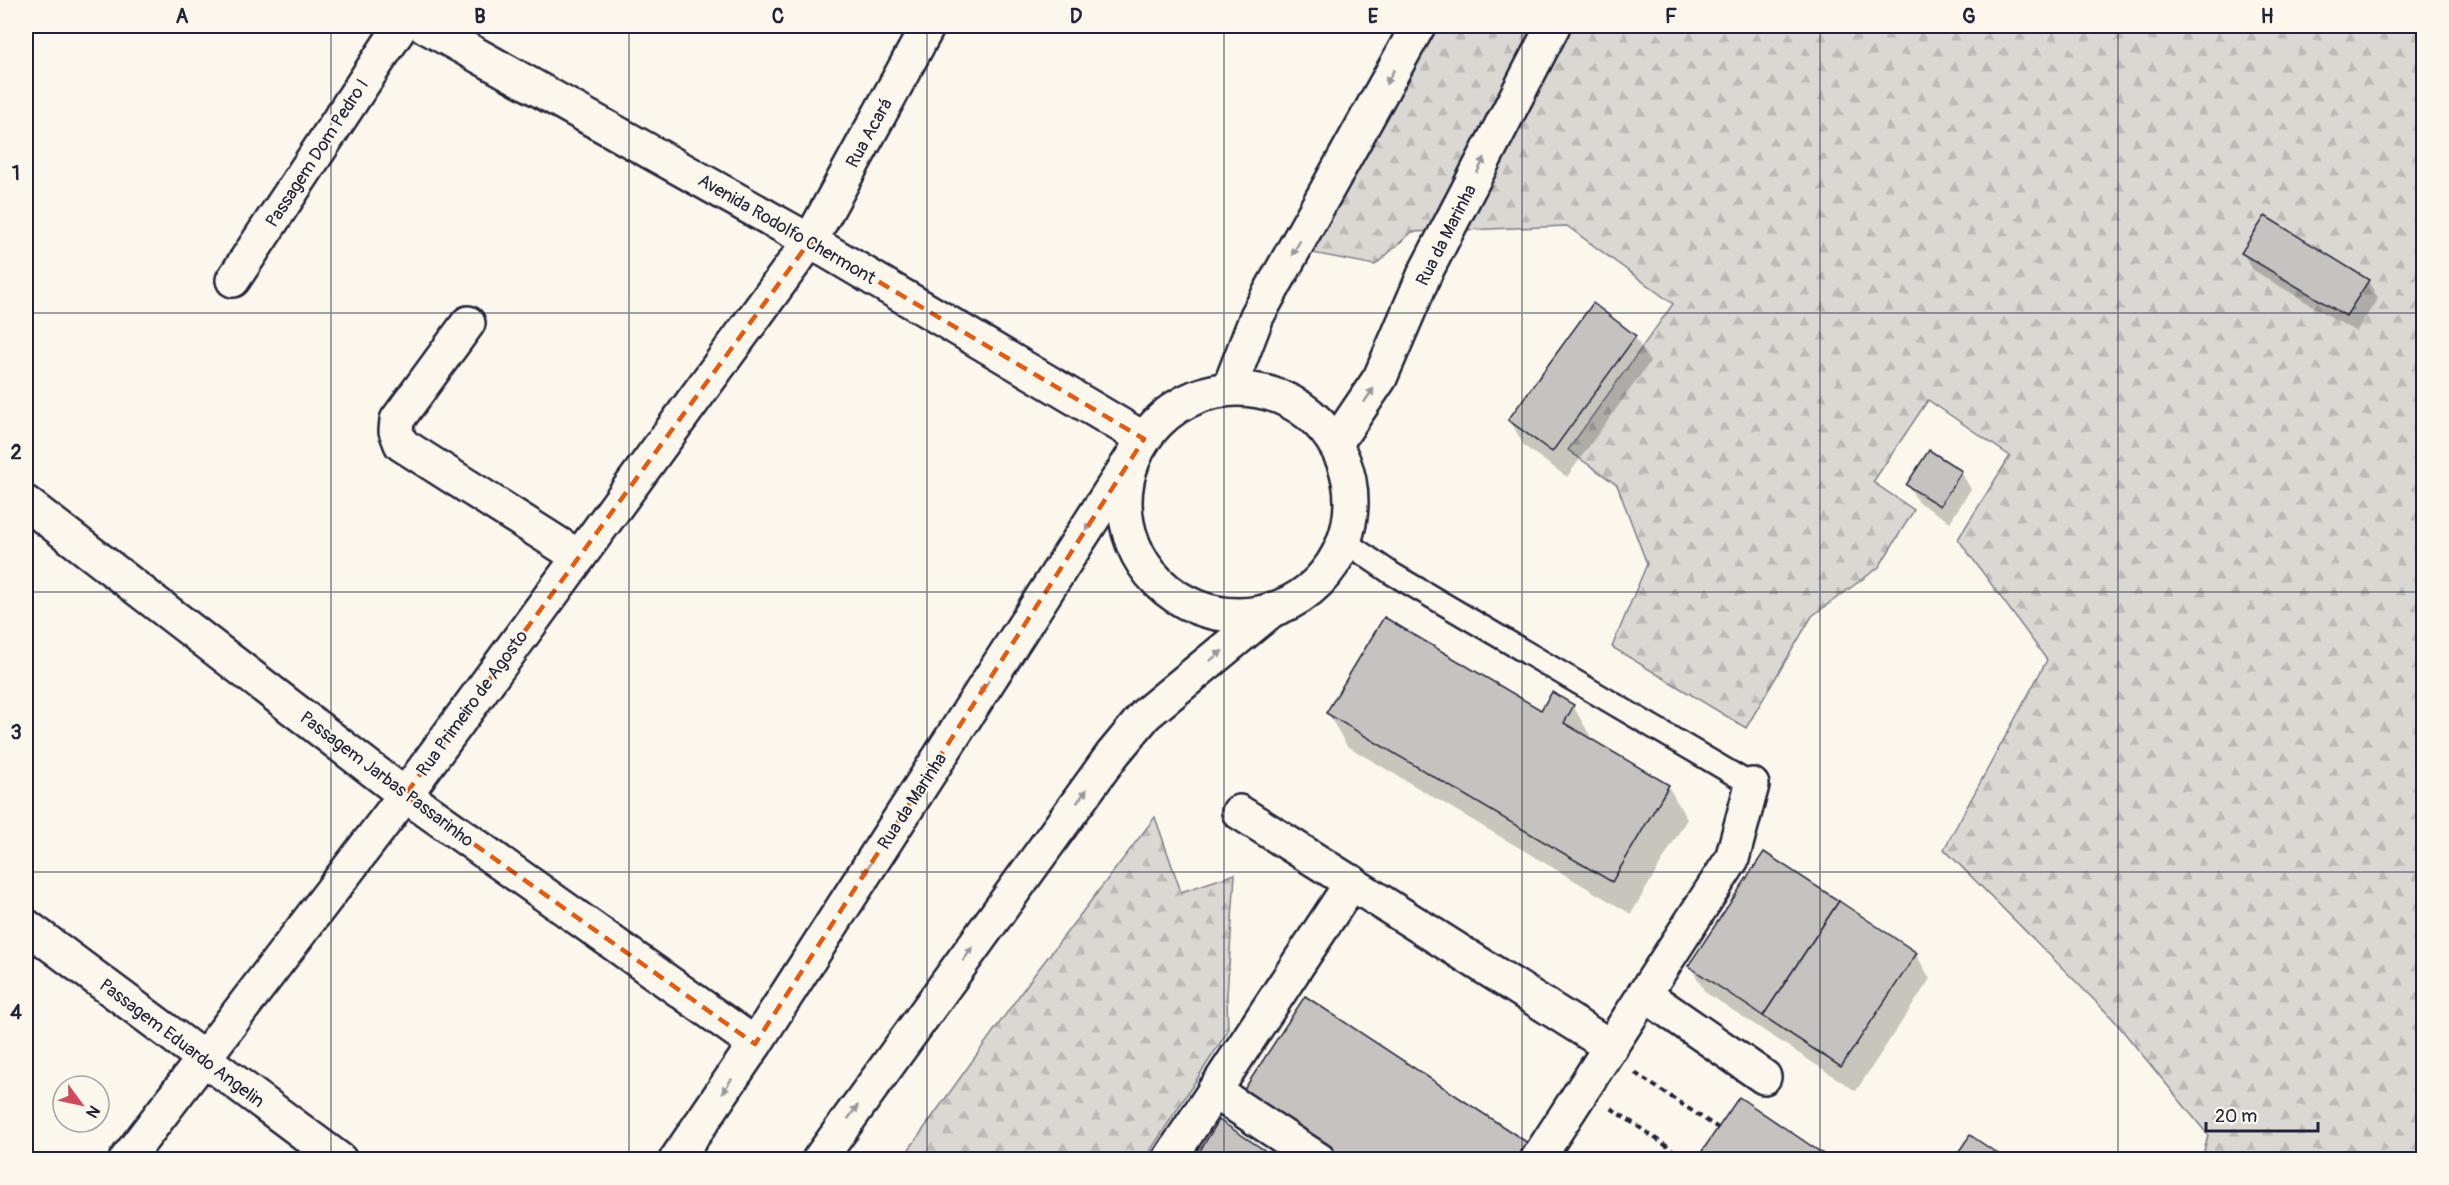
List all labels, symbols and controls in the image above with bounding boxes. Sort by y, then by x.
text: A [176,4,189,29]
text: B [474,4,486,29]
text: C [772,4,784,29]
text: D [1070,4,1083,29]
text: E [1368,4,1379,29]
text: F [1665,4,1677,29]
text: G [1962,4,1976,29]
text: H [2261,4,2274,29]
one-way arrow [1385,69,1395,86]
street label: Passagem Dom Pedro I [261,75,374,232]
street label: Rua Acará [841,95,898,172]
one-way arrow [1476,157,1486,174]
text: 1 [12,161,20,186]
street label: Avenida Rodolfo Chermont [694,169,880,290]
street label: Rua da Marinha [1411,181,1482,290]
one-way arrow [1291,239,1301,256]
one-way arrow [1363,386,1374,403]
text: 2 [10,440,22,465]
one-way arrow [1084,516,1095,532]
street label: Rua Primeiro de Agosto [412,625,533,781]
one-way arrow [1208,650,1223,662]
one-way arrow [979,680,990,696]
street label: Passagem Jarbas Passarinho [295,706,479,853]
text: 3 [10,720,22,745]
street label: Rua da Marinha [873,749,952,854]
one-way arrow [1076,789,1088,805]
one-way arrow [862,861,873,878]
one-way arrow [962,947,974,963]
street label: Passagem Eduardo Angelin [95,974,269,1113]
text: 4 [10,1000,22,1025]
north arrow [51,1074,111,1134]
one-way arrow [721,1077,733,1093]
scale bar [2206,1095,2318,1133]
text: N [81,1102,104,1122]
one-way arrow [847,1105,859,1121]
text: 20 m [2215,1105,2257,1128]

